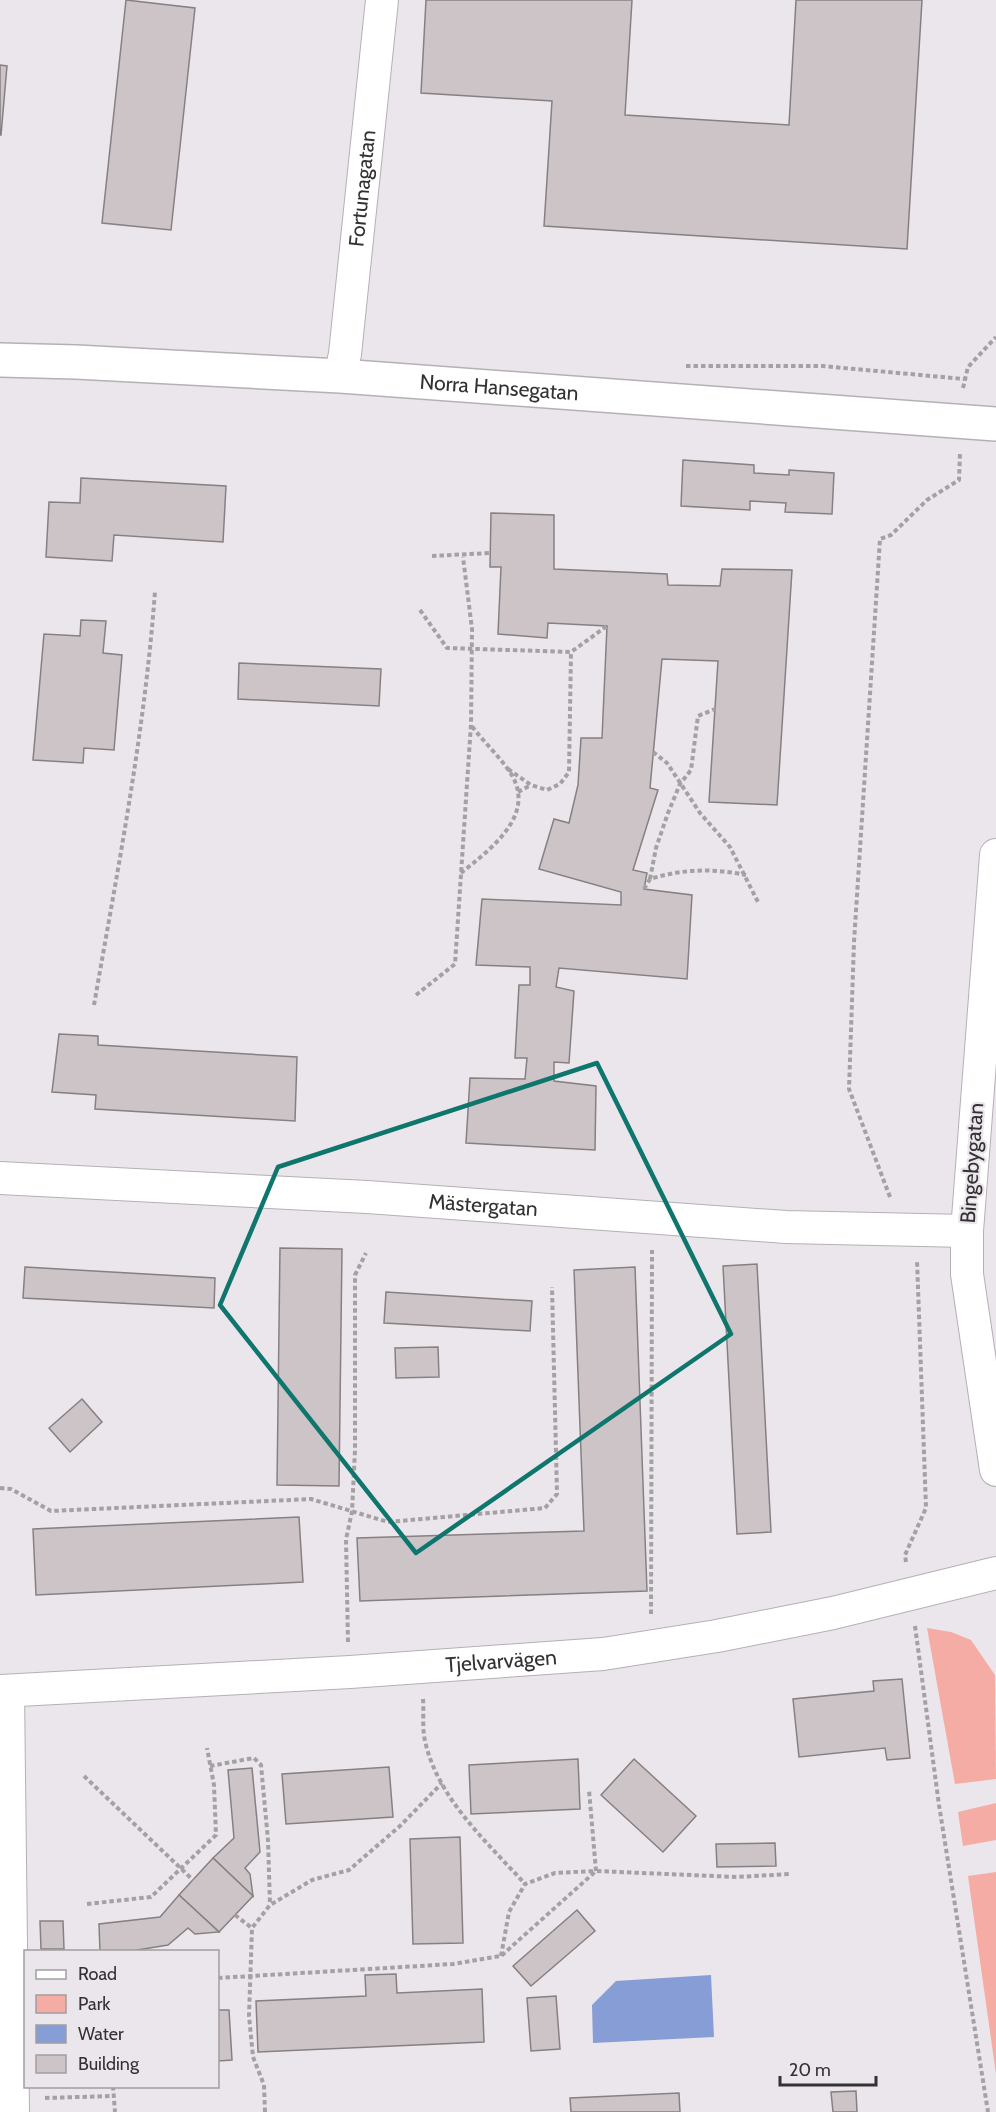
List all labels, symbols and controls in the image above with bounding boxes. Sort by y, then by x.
street label: Fortunagatan [343,129,380,248]
street label: Norra Hansegatan [419,369,580,405]
street label: Bingebygatan [955,1102,988,1224]
street label: Mästergatan [428,1188,539,1221]
street label: Tjelvarvägen [445,1644,557,1677]
legend [24,1950,219,2088]
text: Road [78,1963,117,1985]
text: Park [78,1993,111,2015]
text: Water [78,2023,124,2045]
scale bar [780,2049,876,2087]
text: Building [78,2053,140,2075]
text: 20 m [789,2059,831,2081]

